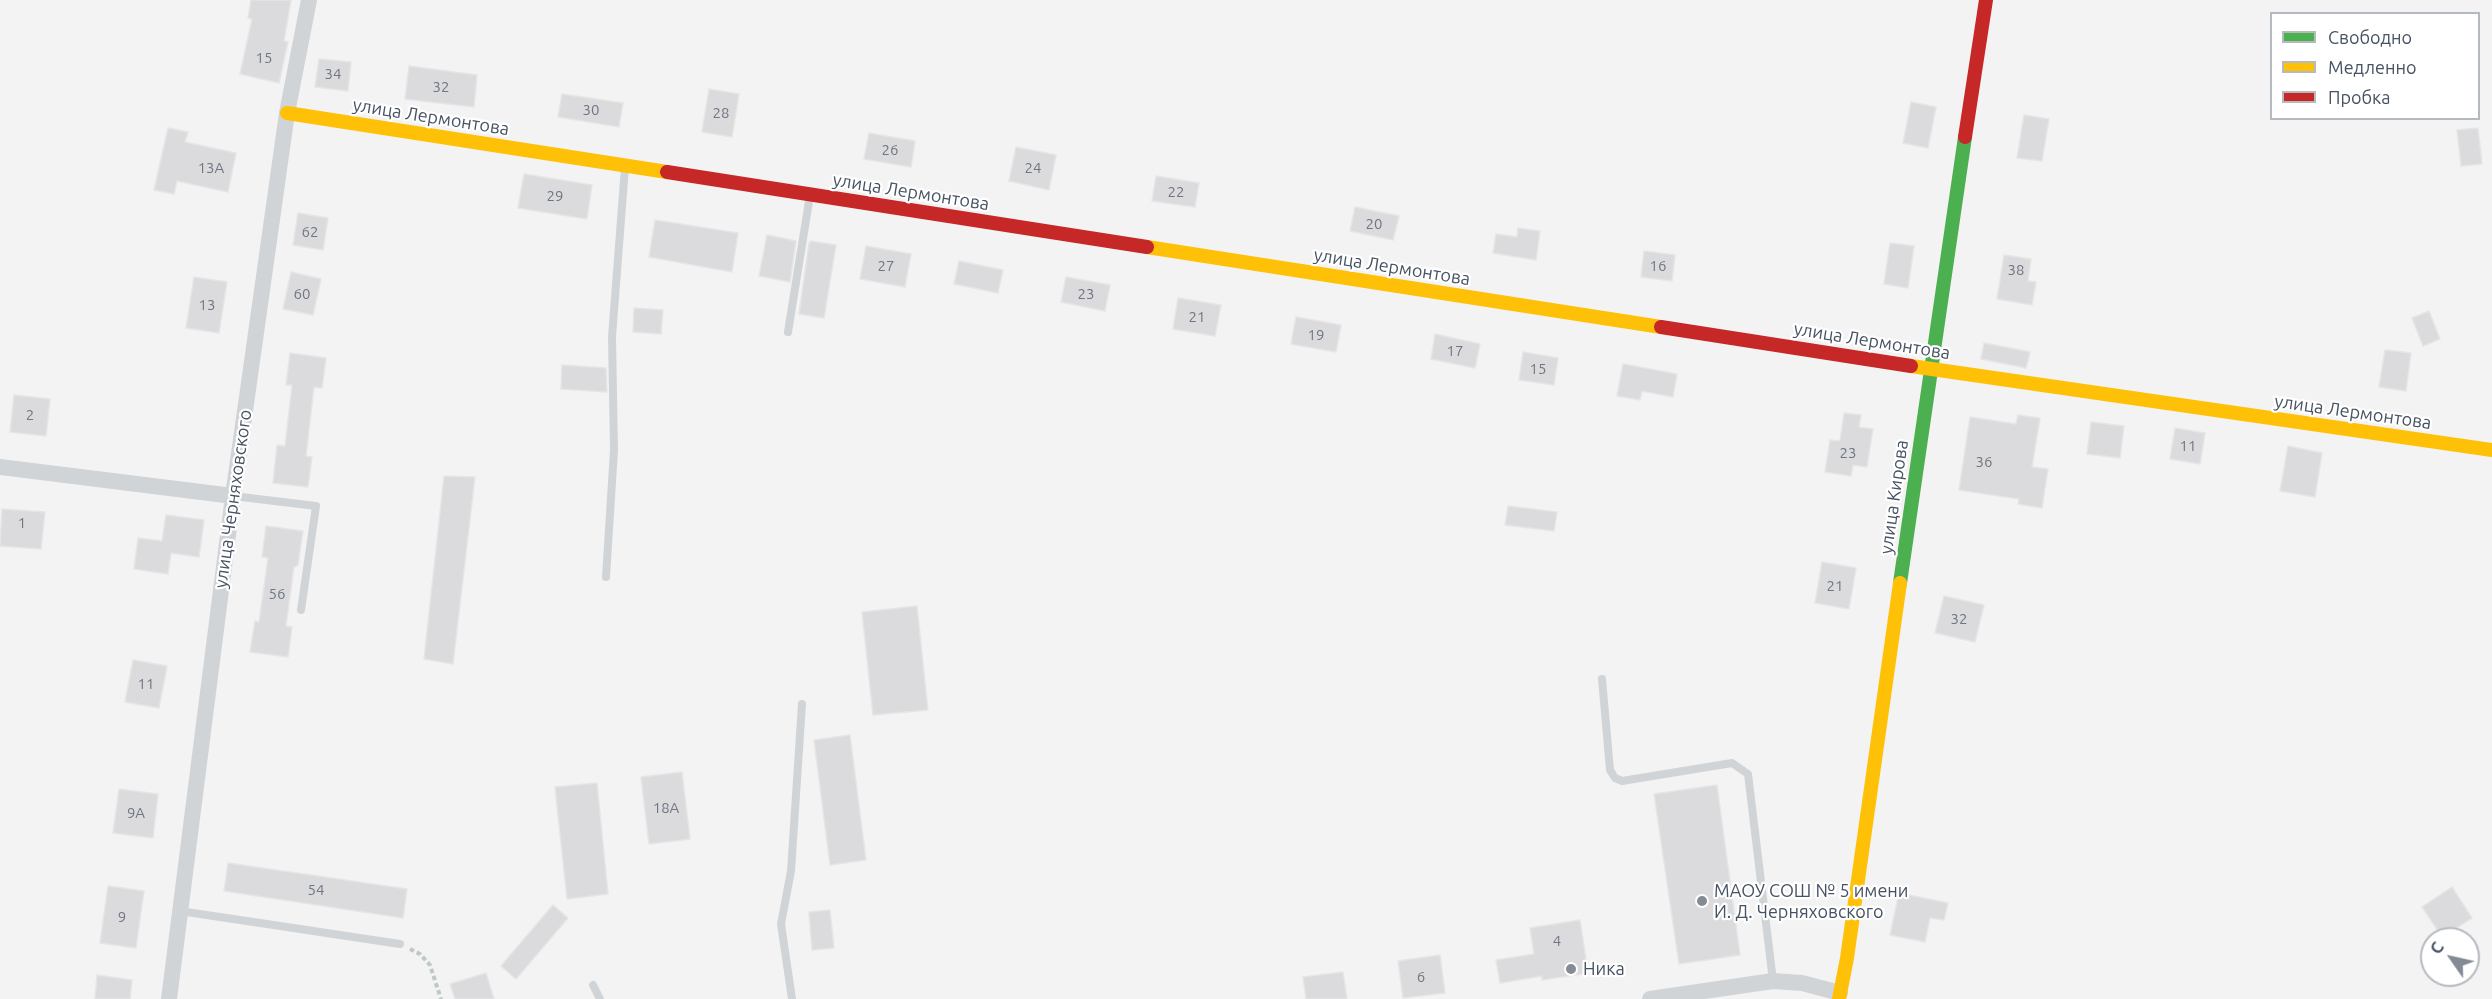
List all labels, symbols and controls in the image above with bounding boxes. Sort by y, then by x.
legend [2270,12,2480,120]
text: Свободно [2328,27,2412,47]
house number: 15 [256,49,272,67]
text: Медленно [2328,57,2417,77]
house number: 34 [325,65,341,83]
house number: 32 [433,78,449,96]
text: Пробка [2328,87,2391,107]
street label: улица Лермонтова [351,94,511,140]
house number: 30 [583,101,599,119]
house number: 28 [713,104,729,122]
house number: 26 [882,141,898,159]
house number: 13А [198,159,224,177]
house number: 24 [1025,159,1041,177]
street label: улица Лермонтова [831,169,991,215]
house number: 22 [1168,183,1184,201]
house number: 29 [547,187,563,205]
house number: 20 [1366,215,1382,233]
house number: 62 [302,223,318,241]
street label: улица Лермонтова [1312,244,1472,290]
house number: 27 [878,257,894,275]
house number: 16 [1650,257,1666,275]
house number: 38 [2008,261,2024,279]
house number: 60 [294,285,310,303]
house number: 23 [1078,285,1094,303]
house number: 13 [199,296,215,314]
house number: 21 [1189,308,1205,326]
street label: улица Лермонтова [1792,318,1952,364]
house number: 19 [1308,326,1324,344]
house number: 17 [1447,342,1463,360]
house number: 15 [1530,360,1546,378]
street label: улица Лермонтова [2273,390,2433,434]
house number: 2 [26,406,34,424]
street label: улица Черняховского [210,408,256,590]
house number: 11 [2180,437,2196,455]
street label: улица Кирова [1875,438,1913,556]
house number: 23 [1840,444,1856,462]
house number: 36 [1976,453,1992,471]
house number: 1 [18,514,26,532]
house number: 21 [1827,577,1843,595]
house number: 56 [269,585,285,603]
house number: 32 [1951,610,1967,628]
house number: 11 [138,675,154,693]
house number: 18А [653,799,679,817]
house number: 9А [127,804,145,822]
place label: МАОУ СОШ № 5 имени И. Д. Черняховского [1714,880,1909,922]
house number: 54 [308,881,324,899]
marker: МАОУ СОШ № 5 имени И. Д. Черняховского [1695,894,1709,908]
house number: 9 [118,908,126,926]
north arrow [2420,927,2480,987]
house number: 4 [1553,932,1561,950]
text: С [2426,939,2447,957]
place label: Ника [1583,958,1625,980]
marker: Ника [1564,962,1578,976]
house number: 6 [1417,968,1425,986]

